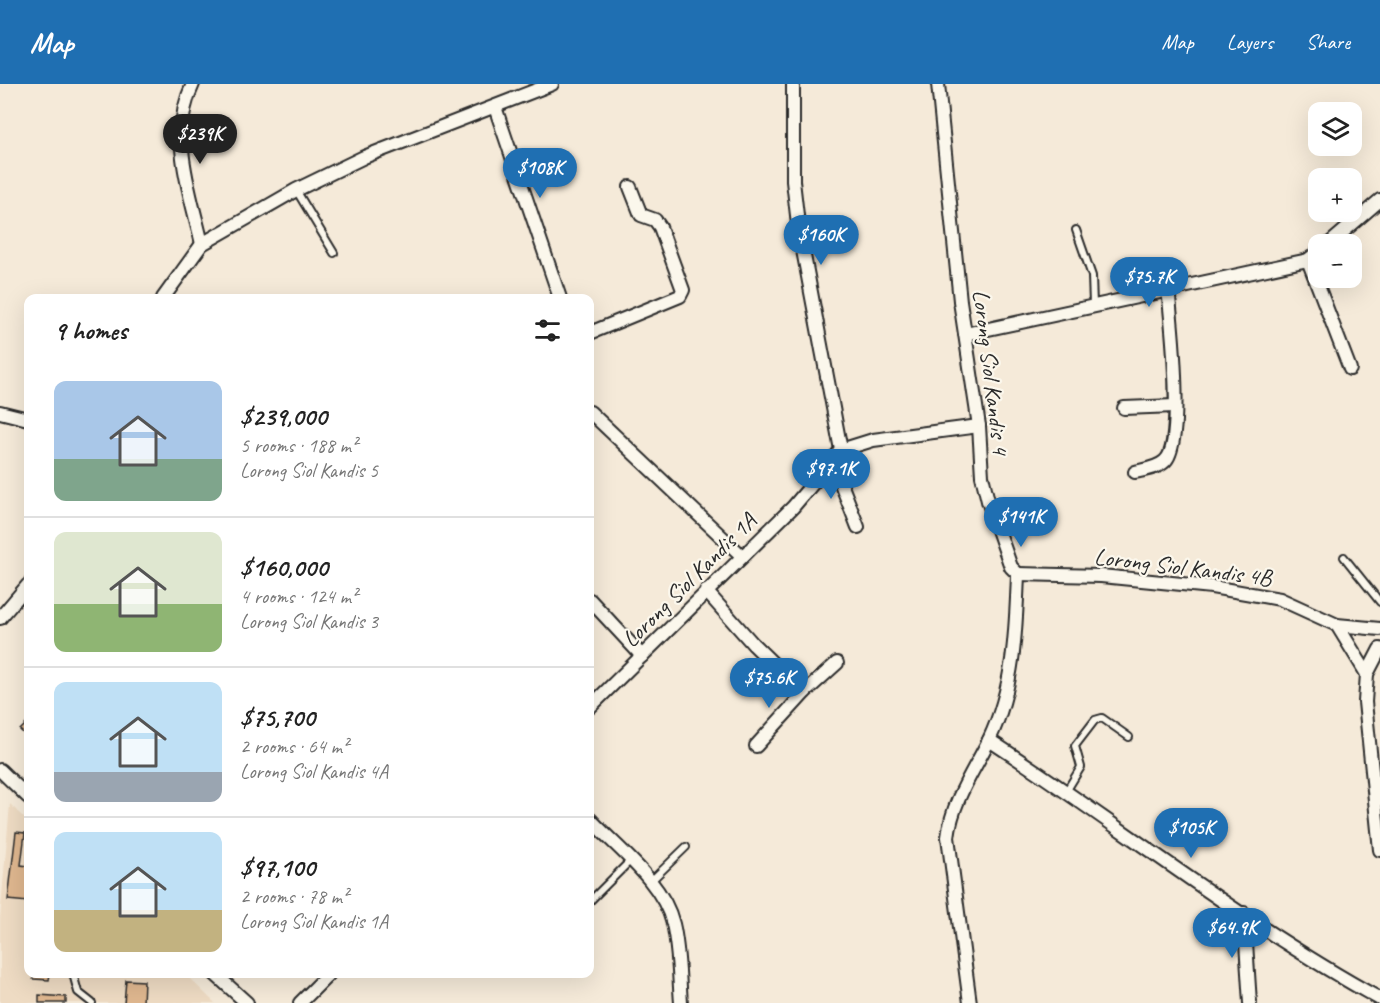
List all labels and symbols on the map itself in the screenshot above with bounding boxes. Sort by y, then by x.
pin: $239K [158,114,242,165]
pin: $108K [498,148,582,199]
pin: $160K [779,215,863,266]
pin: $75.7K [1100,257,1198,308]
street label: Lorong Siol Kandis 4 [966,288,1016,458]
pin: $97.1K [782,449,880,500]
pin: $141K [979,497,1063,548]
street label: Lorong Siol Kandis 1A [616,506,763,653]
street label: Lorong Siol Kandis 4B [1093,541,1275,593]
pin: $75.6K [720,658,818,709]
pin: $105K [1149,808,1233,859]
pin: $64.9K [1183,908,1281,959]

